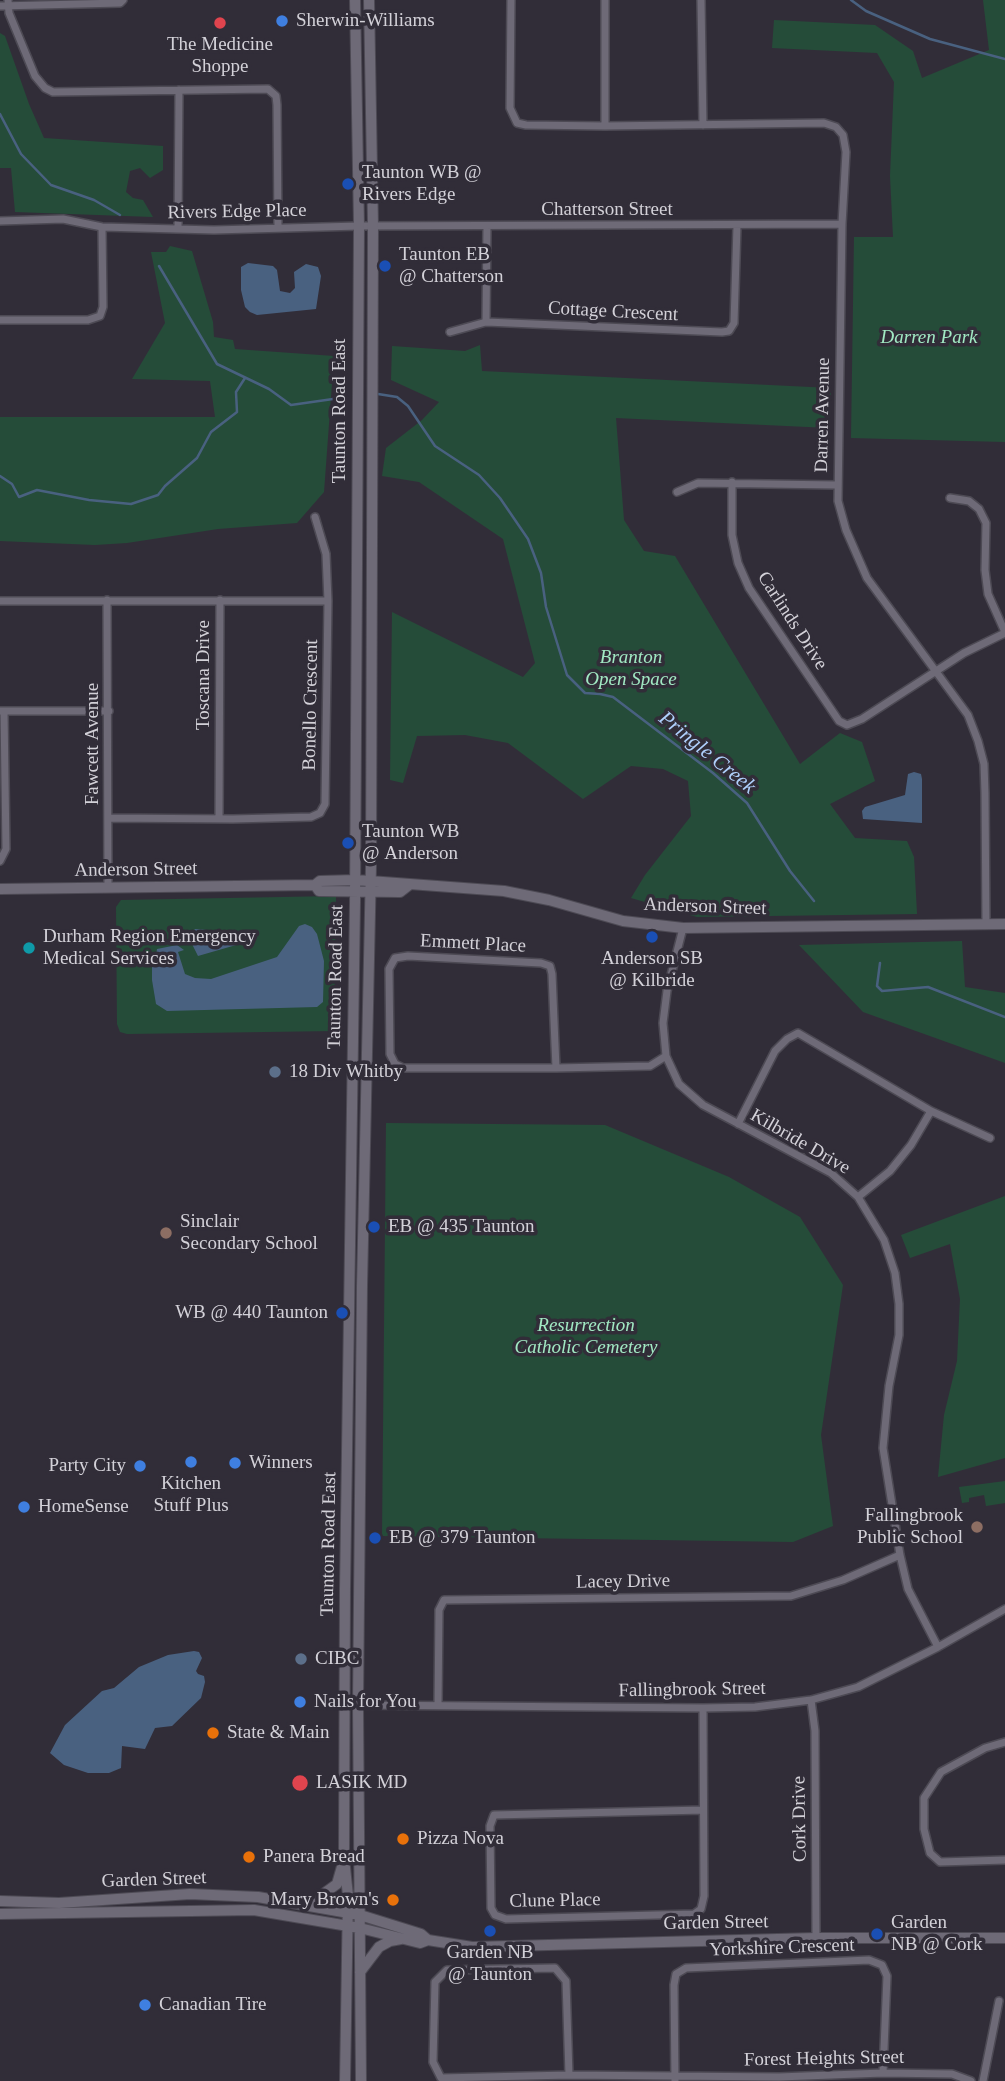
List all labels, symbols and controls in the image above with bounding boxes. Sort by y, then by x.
place label: Sherwin-Williams [296,10,435,32]
marker: Sherwin-Williams [274,13,290,29]
marker: The Medicine Shoppe [212,15,228,31]
place label: The Medicine Shoppe [167,34,273,78]
place label: Taunton WB @ Rivers Edge [362,162,482,206]
marker: Taunton WB @ Rivers Edge [340,176,356,192]
street label: Rivers Edge Place [167,199,307,225]
street label: Chatterson Street [541,199,673,221]
place label: Taunton EB @ Chatterson [399,244,504,288]
marker: Taunton EB @ Chatterson [377,258,393,274]
street label: Cottage Crescent [547,297,679,327]
park label: Darren Park [881,327,977,349]
street label: Taunton Road East [329,339,351,483]
street label: Darren Avenue [811,357,835,473]
street label: Carlinds Drive [752,568,832,674]
street label: Toscana Drive [193,620,215,730]
street label: Bonello Crescent [298,639,324,771]
park label: Branton Open Space [585,647,677,691]
street label: Fawcett Avenue [82,683,104,805]
water label: Pringle Creek [653,706,761,800]
place label: Taunton WB @ Anderson [362,821,459,865]
marker: Taunton WB @ Anderson [340,835,356,851]
street label: Anderson Street [74,858,198,882]
street label: Anderson Street [643,893,767,921]
street label: Taunton Road East [323,905,349,1049]
place label: Durham Region Emergency Medical Services [43,926,256,970]
marker: Anderson SB @ Kilbride [644,929,660,945]
street label: Emmett Place [419,930,527,958]
marker: Durham Region Emergency Medical Services [21,940,37,956]
place label: Anderson SB @ Kilbride [601,948,703,992]
place label: 18 Div Whitby [289,1061,403,1083]
marker: 18 Div Whitby [267,1064,283,1080]
street label: Kilbride Drive [746,1104,854,1180]
place label: Sinclair Secondary School [180,1211,318,1255]
place label: EB @ 435 Taunton [388,1216,535,1238]
marker: EB @ 435 Taunton [366,1219,382,1235]
marker: Sinclair Secondary School [158,1225,174,1241]
place label: WB @ 440 Taunton [175,1302,328,1324]
marker: WB @ 440 Taunton [334,1305,350,1321]
park label: Resurrection Catholic Cemetery [515,1315,657,1359]
place label: Winners [249,1452,313,1474]
marker: Kitchen Stuff Plus [183,1454,199,1470]
place label: Party City [48,1455,126,1477]
marker: Winners [227,1455,243,1471]
marker: Party City [132,1458,148,1474]
street label: Taunton Road East [316,1472,342,1616]
place label: Kitchen Stuff Plus [153,1473,229,1517]
place label: HomeSense [38,1496,129,1518]
marker: HomeSense [16,1499,32,1515]
place label: Fallingbrook Public School [857,1505,963,1549]
marker: Fallingbrook Public School [969,1519,985,1535]
place label: EB @ 379 Taunton [389,1527,536,1549]
marker: EB @ 379 Taunton [367,1530,383,1546]
street label: Lacey Drive [576,1570,670,1594]
place label: CIBC [315,1648,359,1670]
marker: CIBC [293,1651,309,1667]
street label: Fallingbrook Street [618,1677,766,1703]
place label: Nails for You [314,1691,417,1713]
marker: Nails for You [292,1694,308,1710]
place label: State & Main [227,1722,329,1744]
marker: State & Main [205,1725,221,1741]
place label: LASIK MD [316,1772,407,1794]
marker: LASIK MD [290,1773,310,1793]
street label: Cork Drive [788,1776,812,1862]
place label: Pizza Nova [417,1828,504,1850]
marker: Pizza Nova [395,1831,411,1847]
place label: Panera Bread [263,1846,365,1868]
marker: Panera Bread [241,1849,257,1865]
street label: Garden Street [101,1867,207,1893]
place label: Mary Brown's [271,1889,379,1911]
street label: Clune Place [509,1889,601,1913]
marker: Mary Brown's [385,1892,401,1908]
street label: Garden Street [663,1911,769,1935]
place label: Garden NB @ Cork [891,1912,982,1956]
marker: Garden NB @ Taunton [482,1923,498,1939]
marker: Garden NB @ Cork [869,1926,885,1942]
street label: Yorkshire Crescent [709,1934,855,1962]
place label: Garden NB @ Taunton [446,1942,534,1986]
place label: Canadian Tire [159,1994,266,2016]
marker: Canadian Tire [137,1997,153,2013]
street label: Forest Heights Street [744,2046,904,2072]

